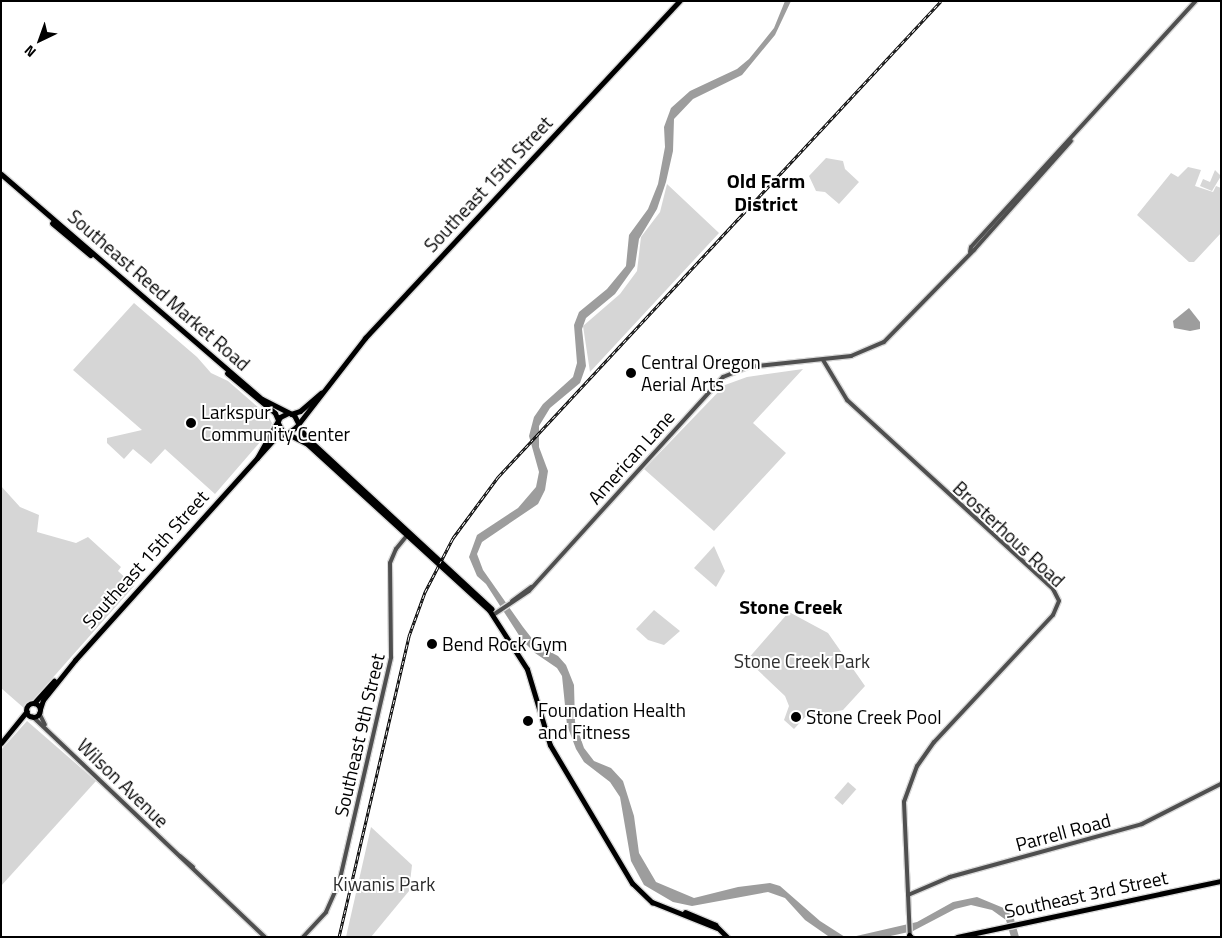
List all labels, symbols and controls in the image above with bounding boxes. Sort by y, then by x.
north arrow [15,15,65,65]
text: N [19,40,40,63]
street label: Southeast 15th Street [419,111,557,257]
district label: Old Farm District [727,168,805,215]
street label: Southeast Reed Market Road [63,205,255,375]
place label: Central Oregon Aerial Arts [641,351,761,395]
marker: Central Oregon Aerial Arts [625,367,637,379]
place label: Larkspur Community Center [201,401,350,445]
street label: American Lane [583,405,679,509]
marker: Larkspur Community Center [185,417,197,429]
street label: Brosterhous Road [948,476,1070,592]
street label: Southeast 15th Street [77,485,213,633]
district label: Stone Creek [739,594,843,618]
place label: Bend Rock Gym [442,633,567,655]
marker: Bend Rock Gym [426,638,438,650]
park label: Stone Creek Park [734,650,870,672]
street label: Southeast 9th Street [329,651,389,819]
place label: Foundation Health and Fitness [538,699,686,743]
place label: Stone Creek Pool [806,706,942,728]
marker: Stone Creek Pool [790,711,802,723]
marker: Foundation Health and Fitness [522,715,534,727]
street label: Wilson Avenue [73,734,173,832]
street label: Parrell Road [1013,808,1113,856]
street label: Southeast 3rd Street [1002,866,1170,922]
park label: Kiwanis Park [333,873,435,895]

